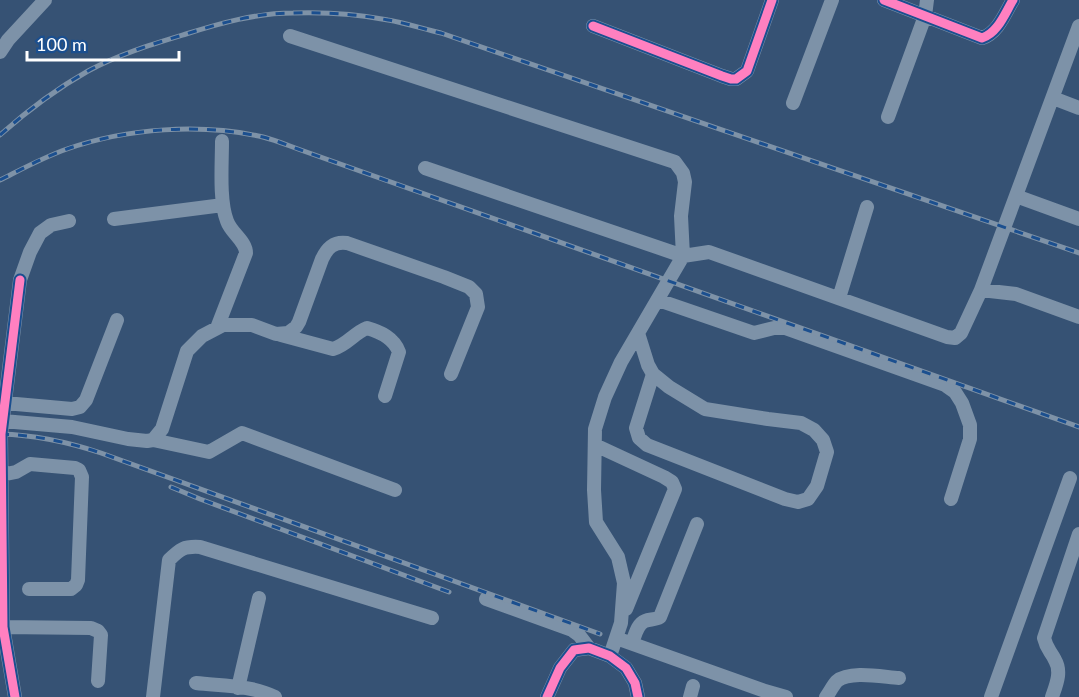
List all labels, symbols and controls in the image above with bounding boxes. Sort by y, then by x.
scale bar [27,24,178,62]
text: 100 m [36,33,87,55]

